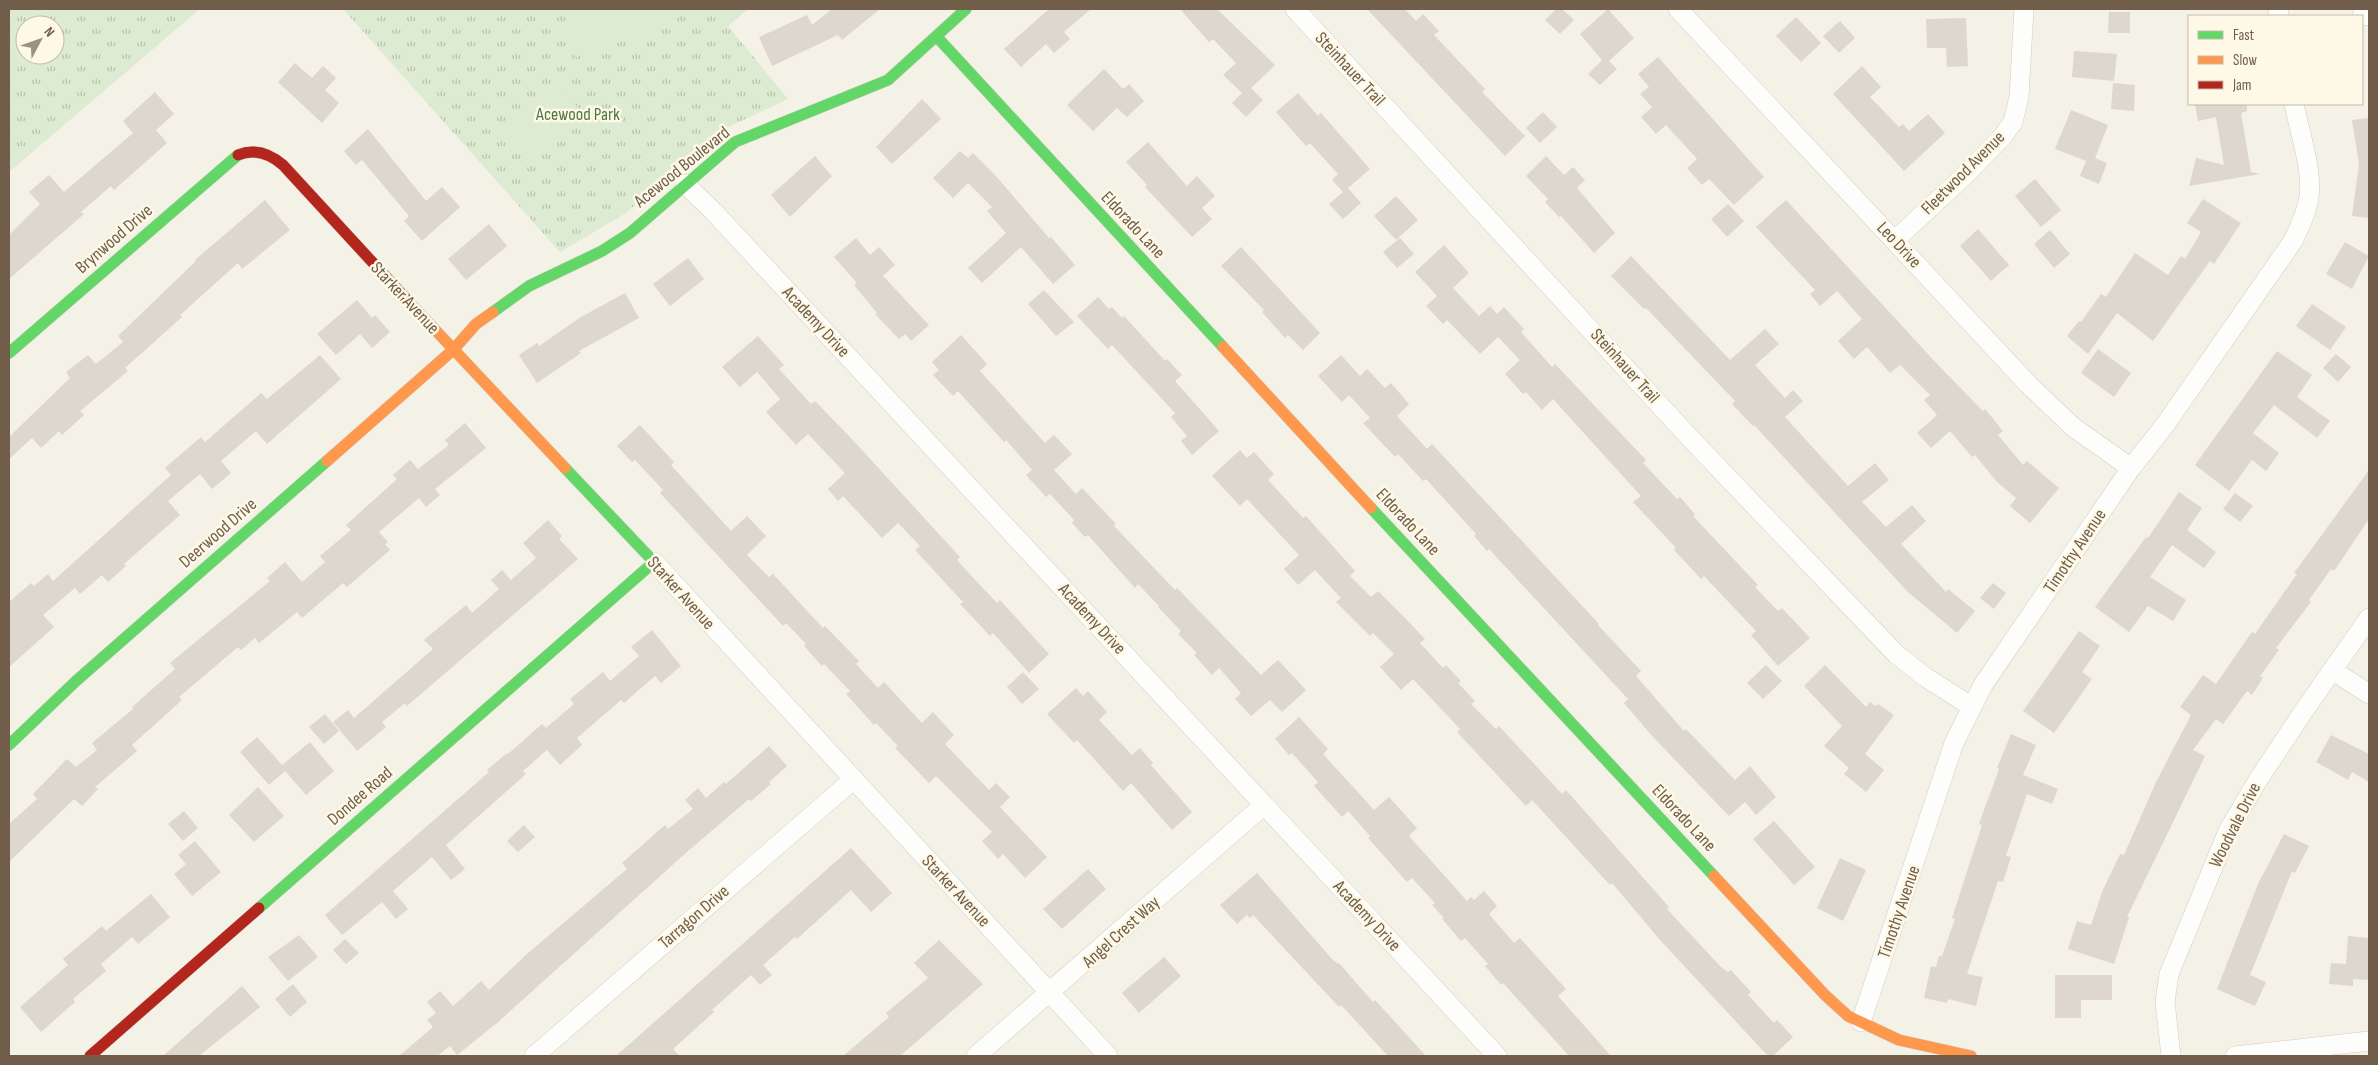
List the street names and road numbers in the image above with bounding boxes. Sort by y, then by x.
street label: Steinhauer Trail [1311,28,1389,110]
street label: Acewood Boulevard [629,122,734,213]
street label: Fleetwood Avenue [1917,127,2009,219]
street label: Eldorado Lane [1097,187,1169,263]
street label: Brynwood Drive [71,200,157,278]
street label: Leo Drive [1872,218,1926,272]
street label: Starker Avenue [366,258,444,338]
street label: Academy Drive [777,281,854,362]
street label: Steinhauer Trail [1586,324,1664,408]
street label: Eldorado Lane [1372,484,1444,560]
street label: Deerwood Drive [175,494,261,572]
street label: Timothy Avenue [2039,505,2111,597]
street label: Starker Avenue [643,552,719,634]
street label: Academy Drive [1053,578,1130,659]
street label: Dondee Road [323,762,397,830]
street label: Woodvale Drive [2205,779,2265,871]
street label: Eldorado Lane [1648,780,1720,856]
street label: Starker Avenue [917,851,995,931]
street label: Timothy Avenue [1873,863,1925,961]
street label: Academy Drive [1328,875,1405,956]
street label: Tarragon Drive [654,881,734,953]
street label: Angel Crest Way [1077,892,1164,973]

